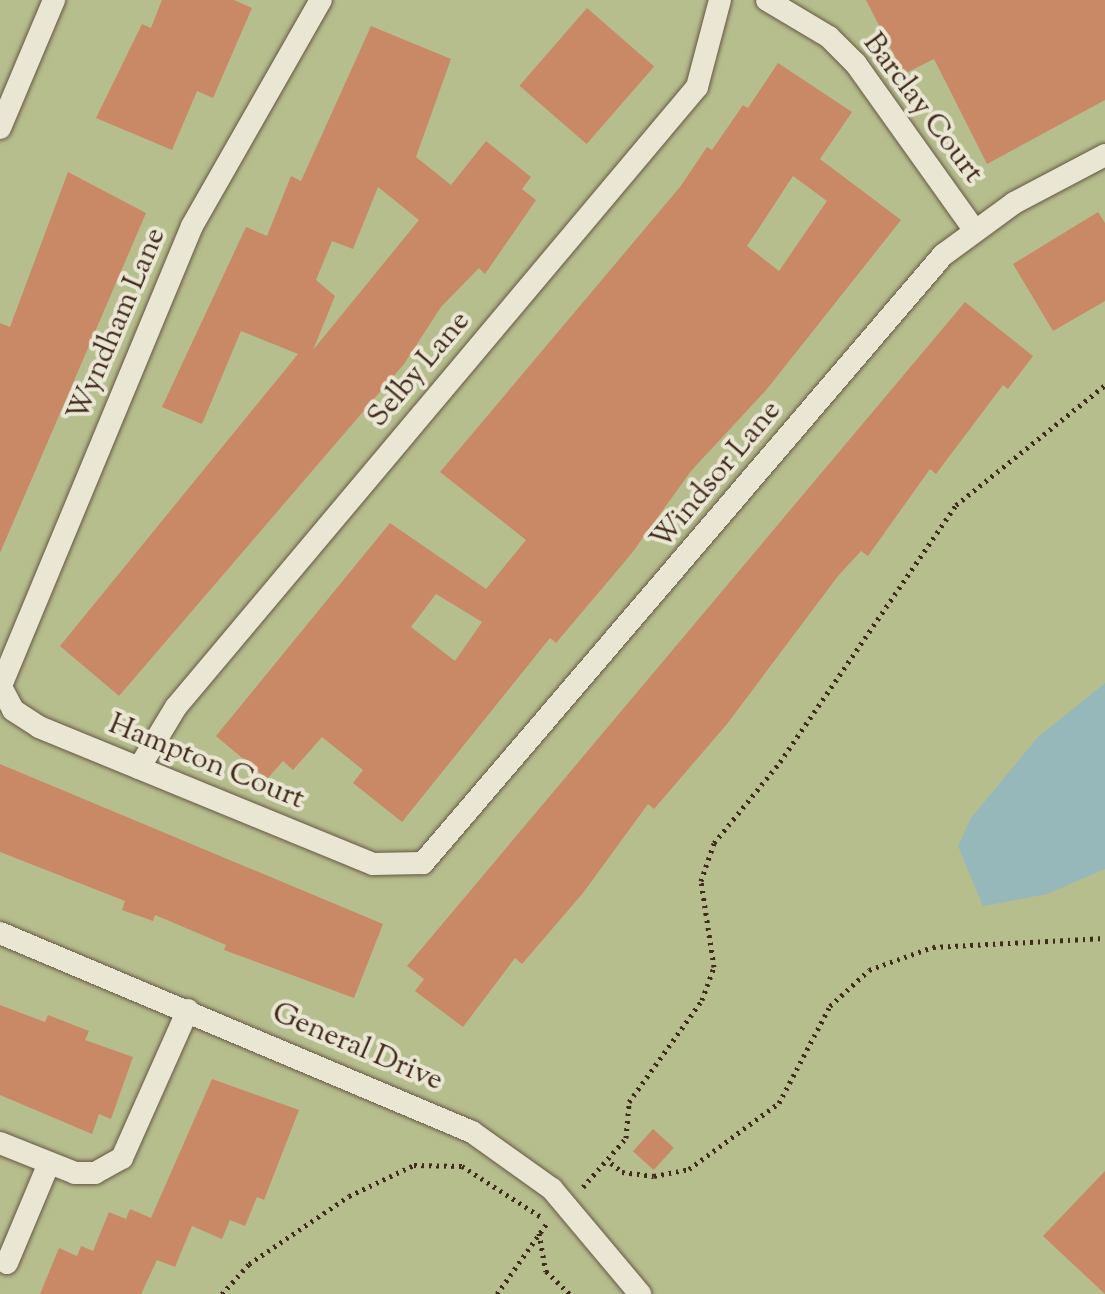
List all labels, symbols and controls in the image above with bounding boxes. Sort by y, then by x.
street label: Barclay Court [854,27,990,191]
street label: Wyndham Lane [61,223,175,427]
street label: Selby Lane [361,305,479,435]
street label: Windsor Lane [644,394,790,558]
street label: Hampton Court [103,707,309,819]
street label: General Drive [266,996,448,1100]

